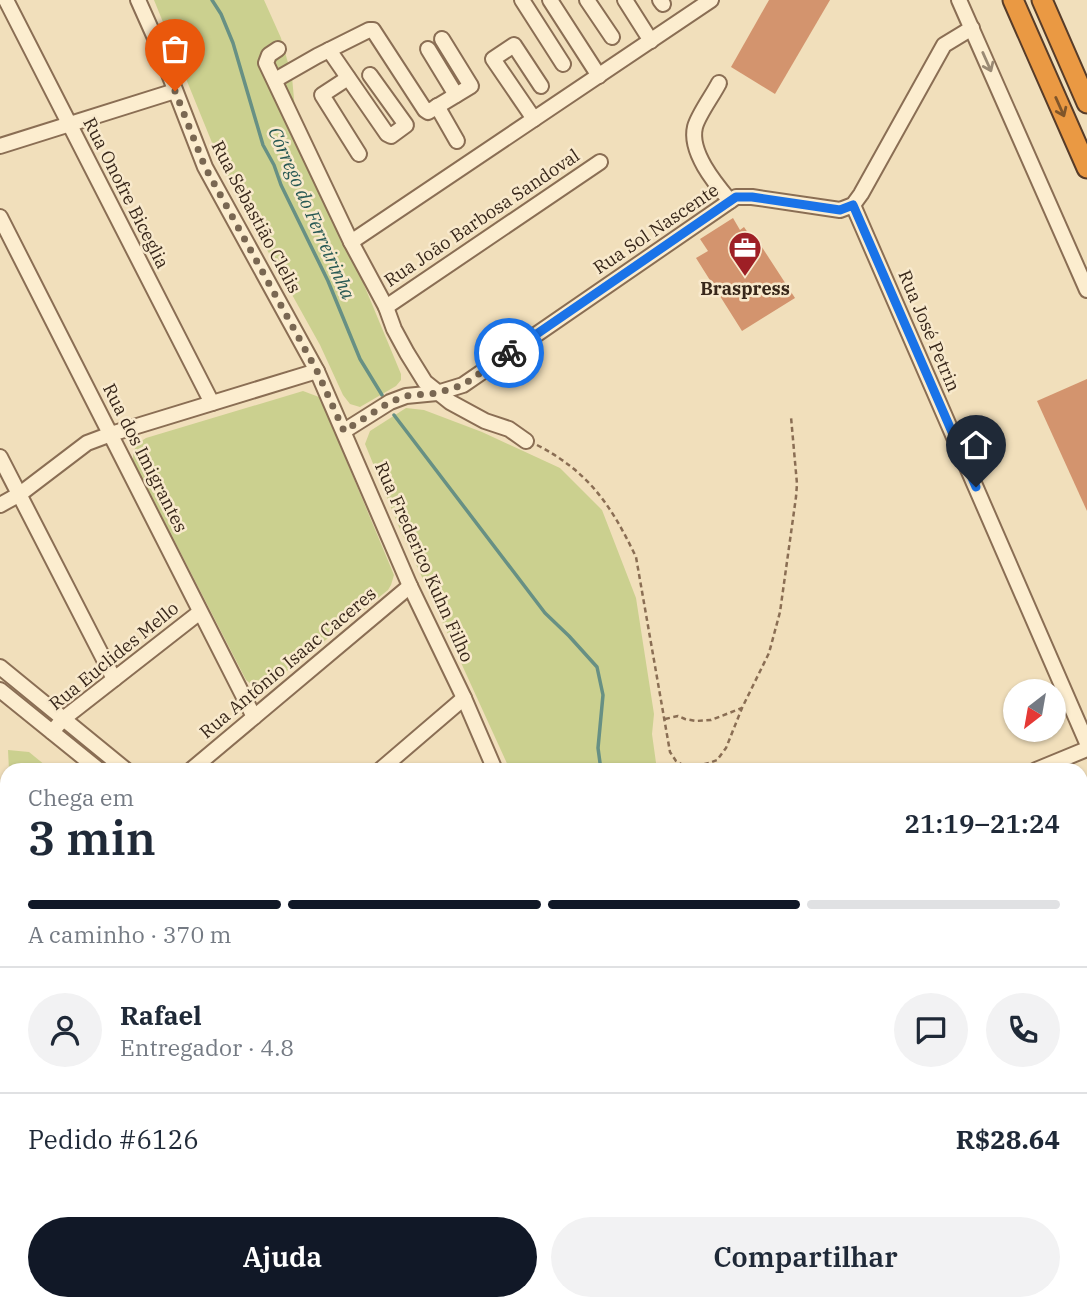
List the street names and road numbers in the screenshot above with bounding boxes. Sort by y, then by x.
street label: Rua Onofre Biceglia [78,113,175,272]
street label: Rua Sebastião Clelis [206,137,306,297]
street label: Rua João Barbosa Sandoval [380,143,584,292]
street label: Rua Sol Nascente [589,178,723,279]
street label: Rua José Petrin [893,266,965,395]
street label: Rua dos Imigrantes [98,379,193,536]
street label: Rua Frederico Kuhn Filho [370,458,479,666]
street label: Rua Antônio Isaac Caceres [195,582,381,743]
street label: Rua Euclides Mello [44,596,183,715]

